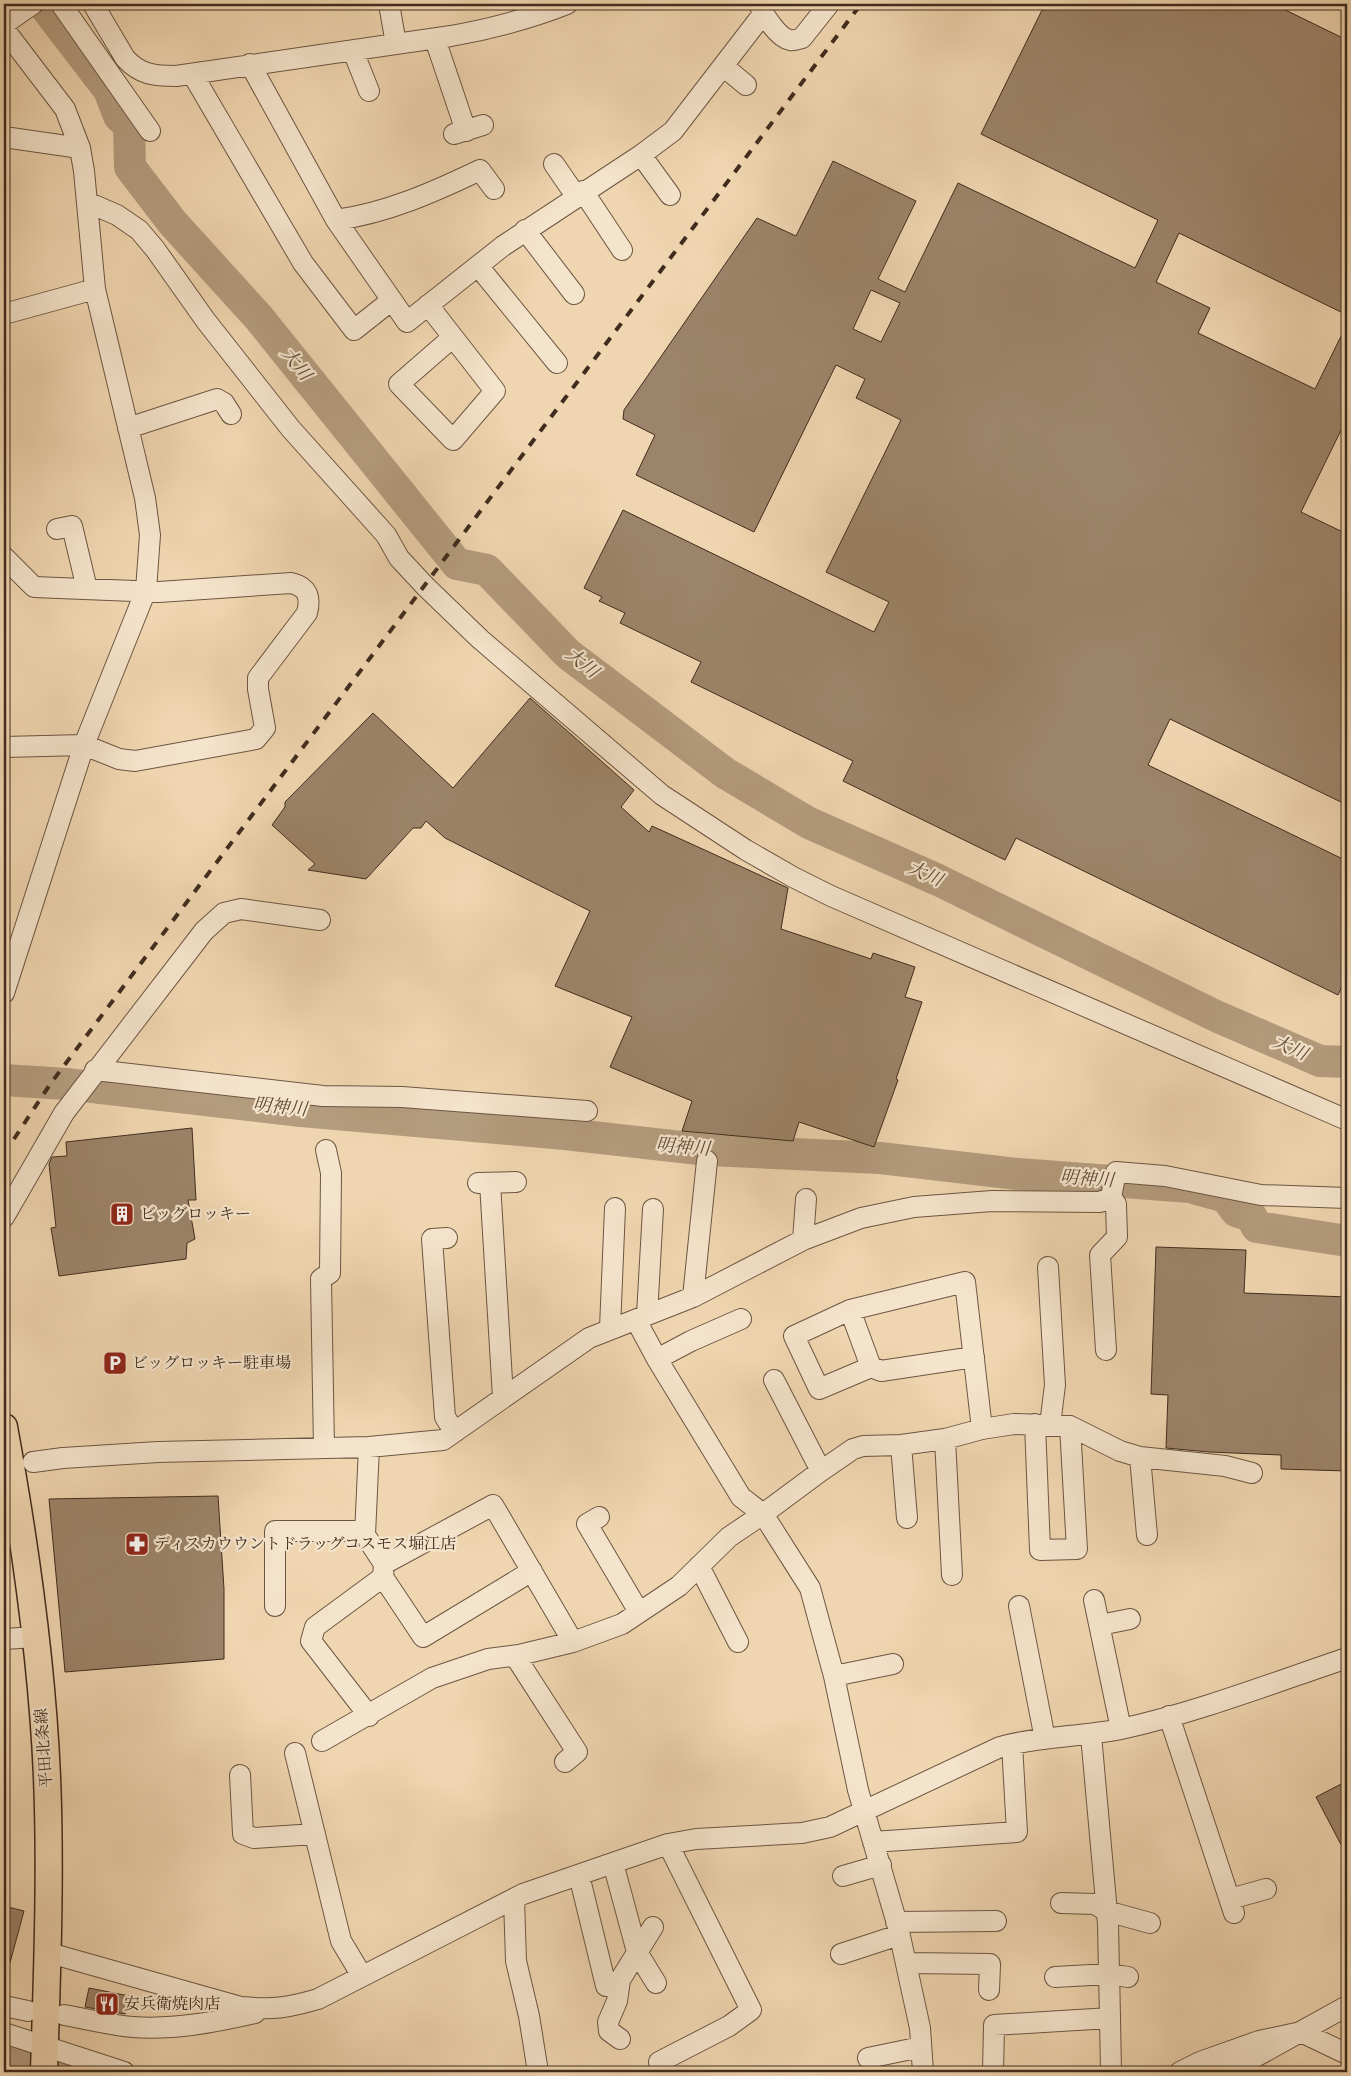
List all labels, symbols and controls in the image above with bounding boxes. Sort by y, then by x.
water label: 大川 [276,343,318,387]
water label: 大川 [561,643,605,685]
water label: 大川 [904,856,948,893]
water label: 大川 [1269,1030,1313,1067]
water label: 明神川 [252,1093,310,1121]
water label: 明神川 [655,1133,713,1161]
water label: 明神川 [1059,1166,1117,1192]
building icon: ビッグロッキー [109,1201,135,1227]
place label: ビッグロッキー [140,1204,251,1224]
parking icon: ビッグロッキー駐車場 [102,1350,128,1376]
place label: ビッグロッキー駐車場 [132,1353,291,1373]
pharmacy icon: ディスカウウントドラッグコスモス堀江店 [124,1531,150,1557]
place label: ディスカウウントドラッグコスモス堀江店 [154,1534,456,1554]
street label: 平田北条線 [31,1707,57,1789]
restaurant icon: 安兵衛焼肉店 [94,1991,120,2017]
place label: 安兵衛焼肉店 [124,1994,220,2014]

